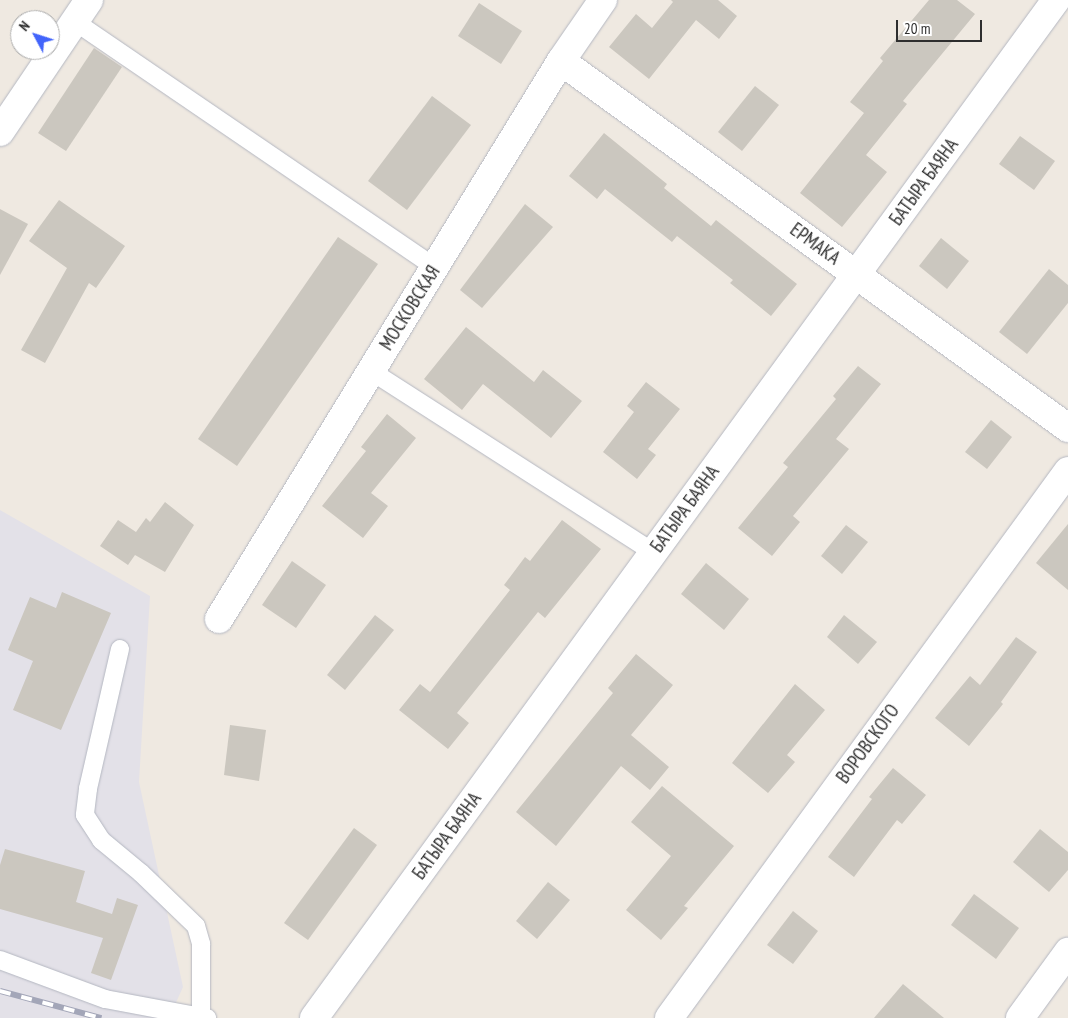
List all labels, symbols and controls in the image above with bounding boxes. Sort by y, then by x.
north arrow [10,10,60,60]
scale bar [898,10,984,42]
text: N [15,17,34,35]
text: 20 m [904,19,930,38]
street label: БАТЫРА БАЯНА [885,134,963,230]
street label: ЕРМАКА [786,218,844,270]
street label: МОСКОВСКАЯ [375,261,445,355]
street label: БАТЫРА БАЯНА [646,461,724,557]
street label: ВОРОВСКОГО [832,700,904,788]
street label: БАТЫРА БАЯНА [408,788,486,884]

